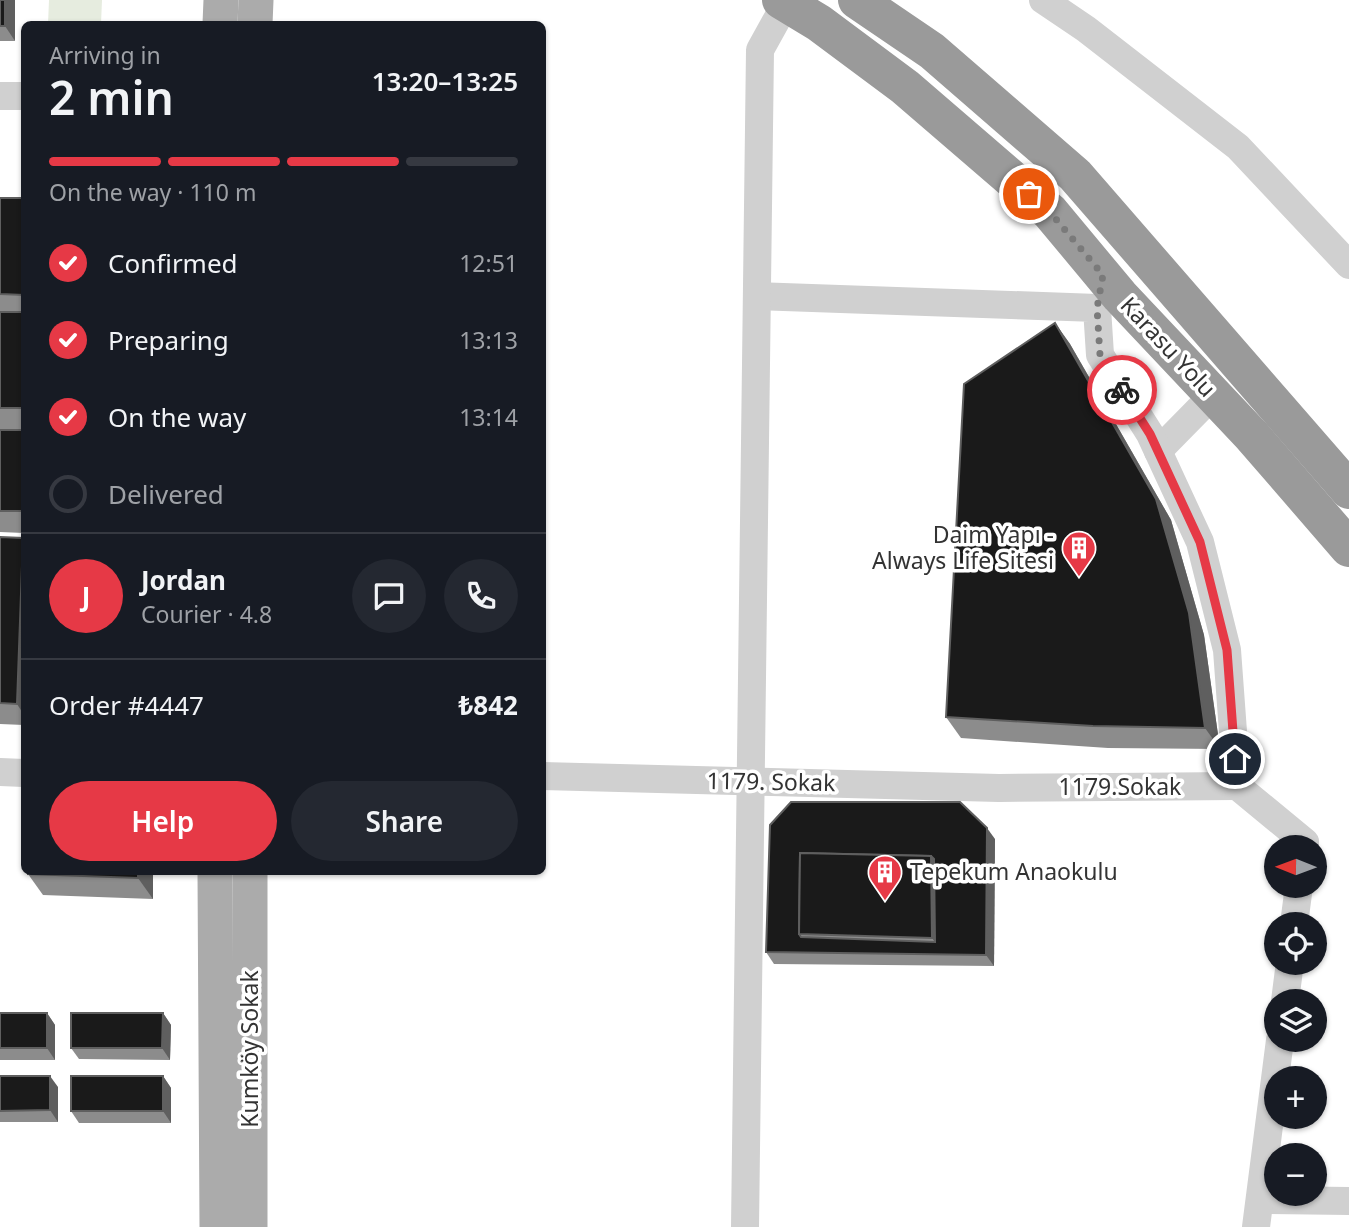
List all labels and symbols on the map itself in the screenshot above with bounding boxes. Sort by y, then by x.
pin [999,164,1059,224]
street label: Karasu Yolu [1114,289,1223,403]
courier [1087,355,1157,425]
place label: Daim Yapı - Always Life Sitesi [872,518,1054,576]
building icon: Daim Yapı - Always Life Sitesi [1060,529,1098,578]
pin [1205,729,1265,789]
street label: 1179. Sokak [706,764,836,798]
street label: 1179.Sokak [1059,770,1182,802]
north arrow [1264,835,1326,898]
building icon: Tepekum Anaokulu [866,853,904,902]
place label: Tepekum Anaokulu [910,855,1118,887]
street label: Kumköy Sokak [233,970,265,1128]

